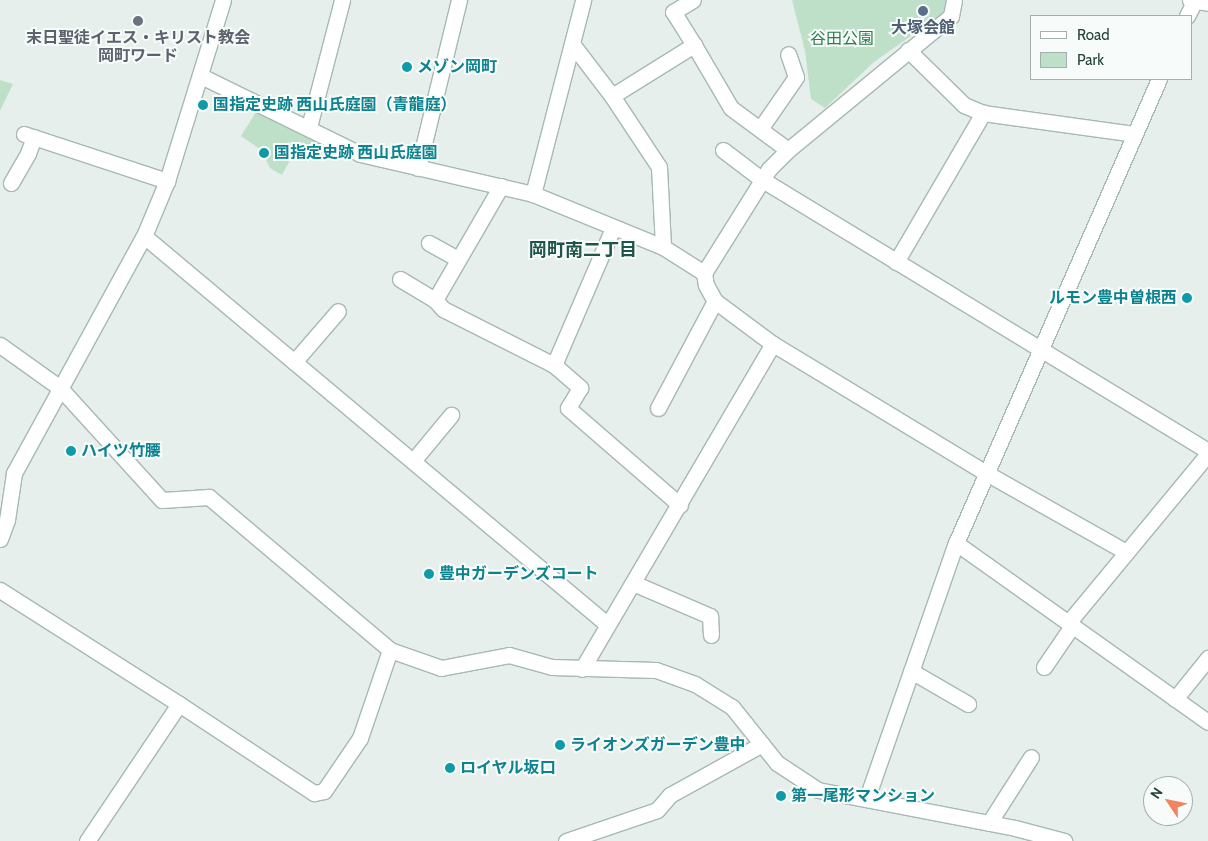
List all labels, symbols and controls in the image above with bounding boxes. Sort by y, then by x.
marker: 大塚会館 [917,5,929,17]
marker: 末日聖徒イエス・キリスト教会 岡町ワード [132,15,144,27]
legend [1030,15,1193,80]
place label: 大塚会館 [891,18,955,38]
text: Road [1077,26,1110,44]
place label: 末日聖徒イエス・キリスト教会 岡町ワード [26,28,250,66]
park label: 谷田公園 [810,29,874,49]
text: Park [1077,51,1104,69]
place label: メゾン岡町 [417,57,497,77]
marker: メゾン岡町 [401,61,413,73]
place label: 国指定史跡 西山氏庭園（青龍庭） [213,95,457,115]
marker: 国指定史跡 西山氏庭園（青龍庭） [197,99,209,111]
place label: 国指定史跡 西山氏庭園 [274,143,438,163]
marker: 国指定史跡 西山氏庭園 [258,147,270,159]
district label: 岡町南二丁目 [529,239,637,261]
place label: ルモン豊中曽根西 [1049,288,1177,308]
marker: ルモン豊中曽根西 [1181,292,1193,304]
place label: ハイツ竹腰 [81,441,161,461]
marker: ハイツ竹腰 [65,445,77,457]
place label: 豊中ガーデンズコート [439,564,599,584]
marker: 豊中ガーデンズコート [423,568,435,580]
place label: ライオンズガーデン豊中 [570,735,746,755]
marker: ライオンズガーデン豊中 [554,739,566,751]
place label: ロイヤル坂口 [460,758,556,778]
marker: ロイヤル坂口 [444,762,456,774]
north arrow [1143,776,1193,826]
text: N [1146,784,1167,802]
place label: 第一尾形マンション [791,786,935,806]
marker: 第一尾形マンション [775,790,787,802]

